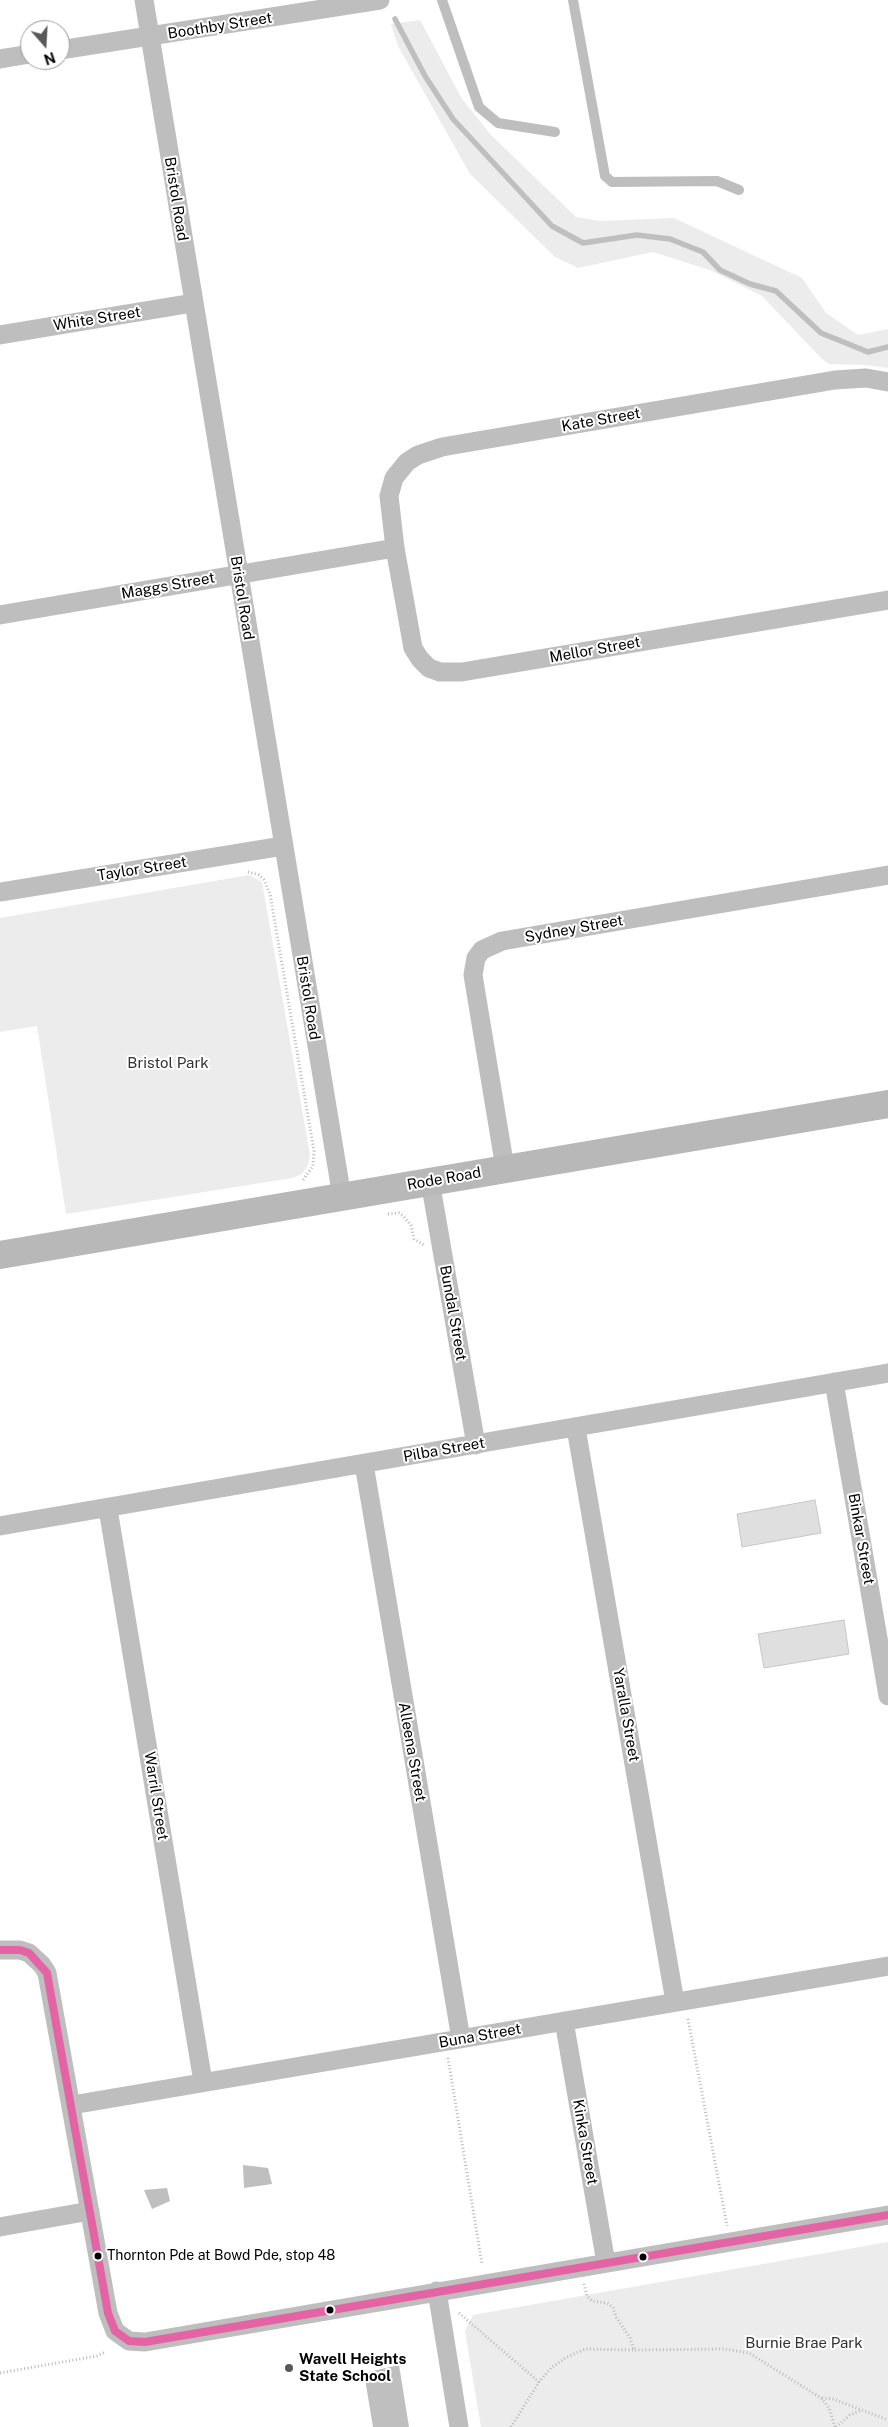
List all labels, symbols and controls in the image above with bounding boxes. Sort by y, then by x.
street label: Boothby Street [166,9,274,43]
north arrow [20,20,70,70]
text: N [42,49,57,68]
street label: Bristol Road [160,156,192,242]
street label: White Street [52,303,142,335]
street label: Kate Street [560,404,642,436]
street label: Bristol Road [226,555,258,641]
street label: Maggs Street [120,569,216,603]
street label: Mellor Street [548,633,642,667]
street label: Taylor Street [96,853,188,885]
street label: Sydney Street [523,911,625,947]
street label: Bristol Road [292,955,324,1041]
park label: Bristol Park [127,1054,209,1072]
street label: Rode Road [406,1164,482,1194]
street label: Bundal Street [436,1264,470,1362]
street label: Pilba Street [402,1434,486,1466]
street label: Binkar Street [844,1492,878,1586]
street label: Yaralla Street [609,1667,643,1763]
street label: Alleena Street [394,1701,430,1803]
street label: Warril Street [140,1750,172,1842]
street label: Buna Street [437,2020,523,2052]
street label: Kinka Street [569,2098,601,2186]
place label: Thornton Pde at Bowd Pde, stop 48 [107,2248,335,2264]
marker: Thornton Pde at Bowd Pde, stop 48 [93,2251,103,2261]
unlabelled marker [638,2252,648,2262]
unlabelled marker [325,2305,335,2315]
park label: Burnie Brae Park [745,2334,863,2352]
place label: Wavell Heights State School [299,2350,406,2385]
marker: Wavell Heights State School [283,2362,295,2374]

